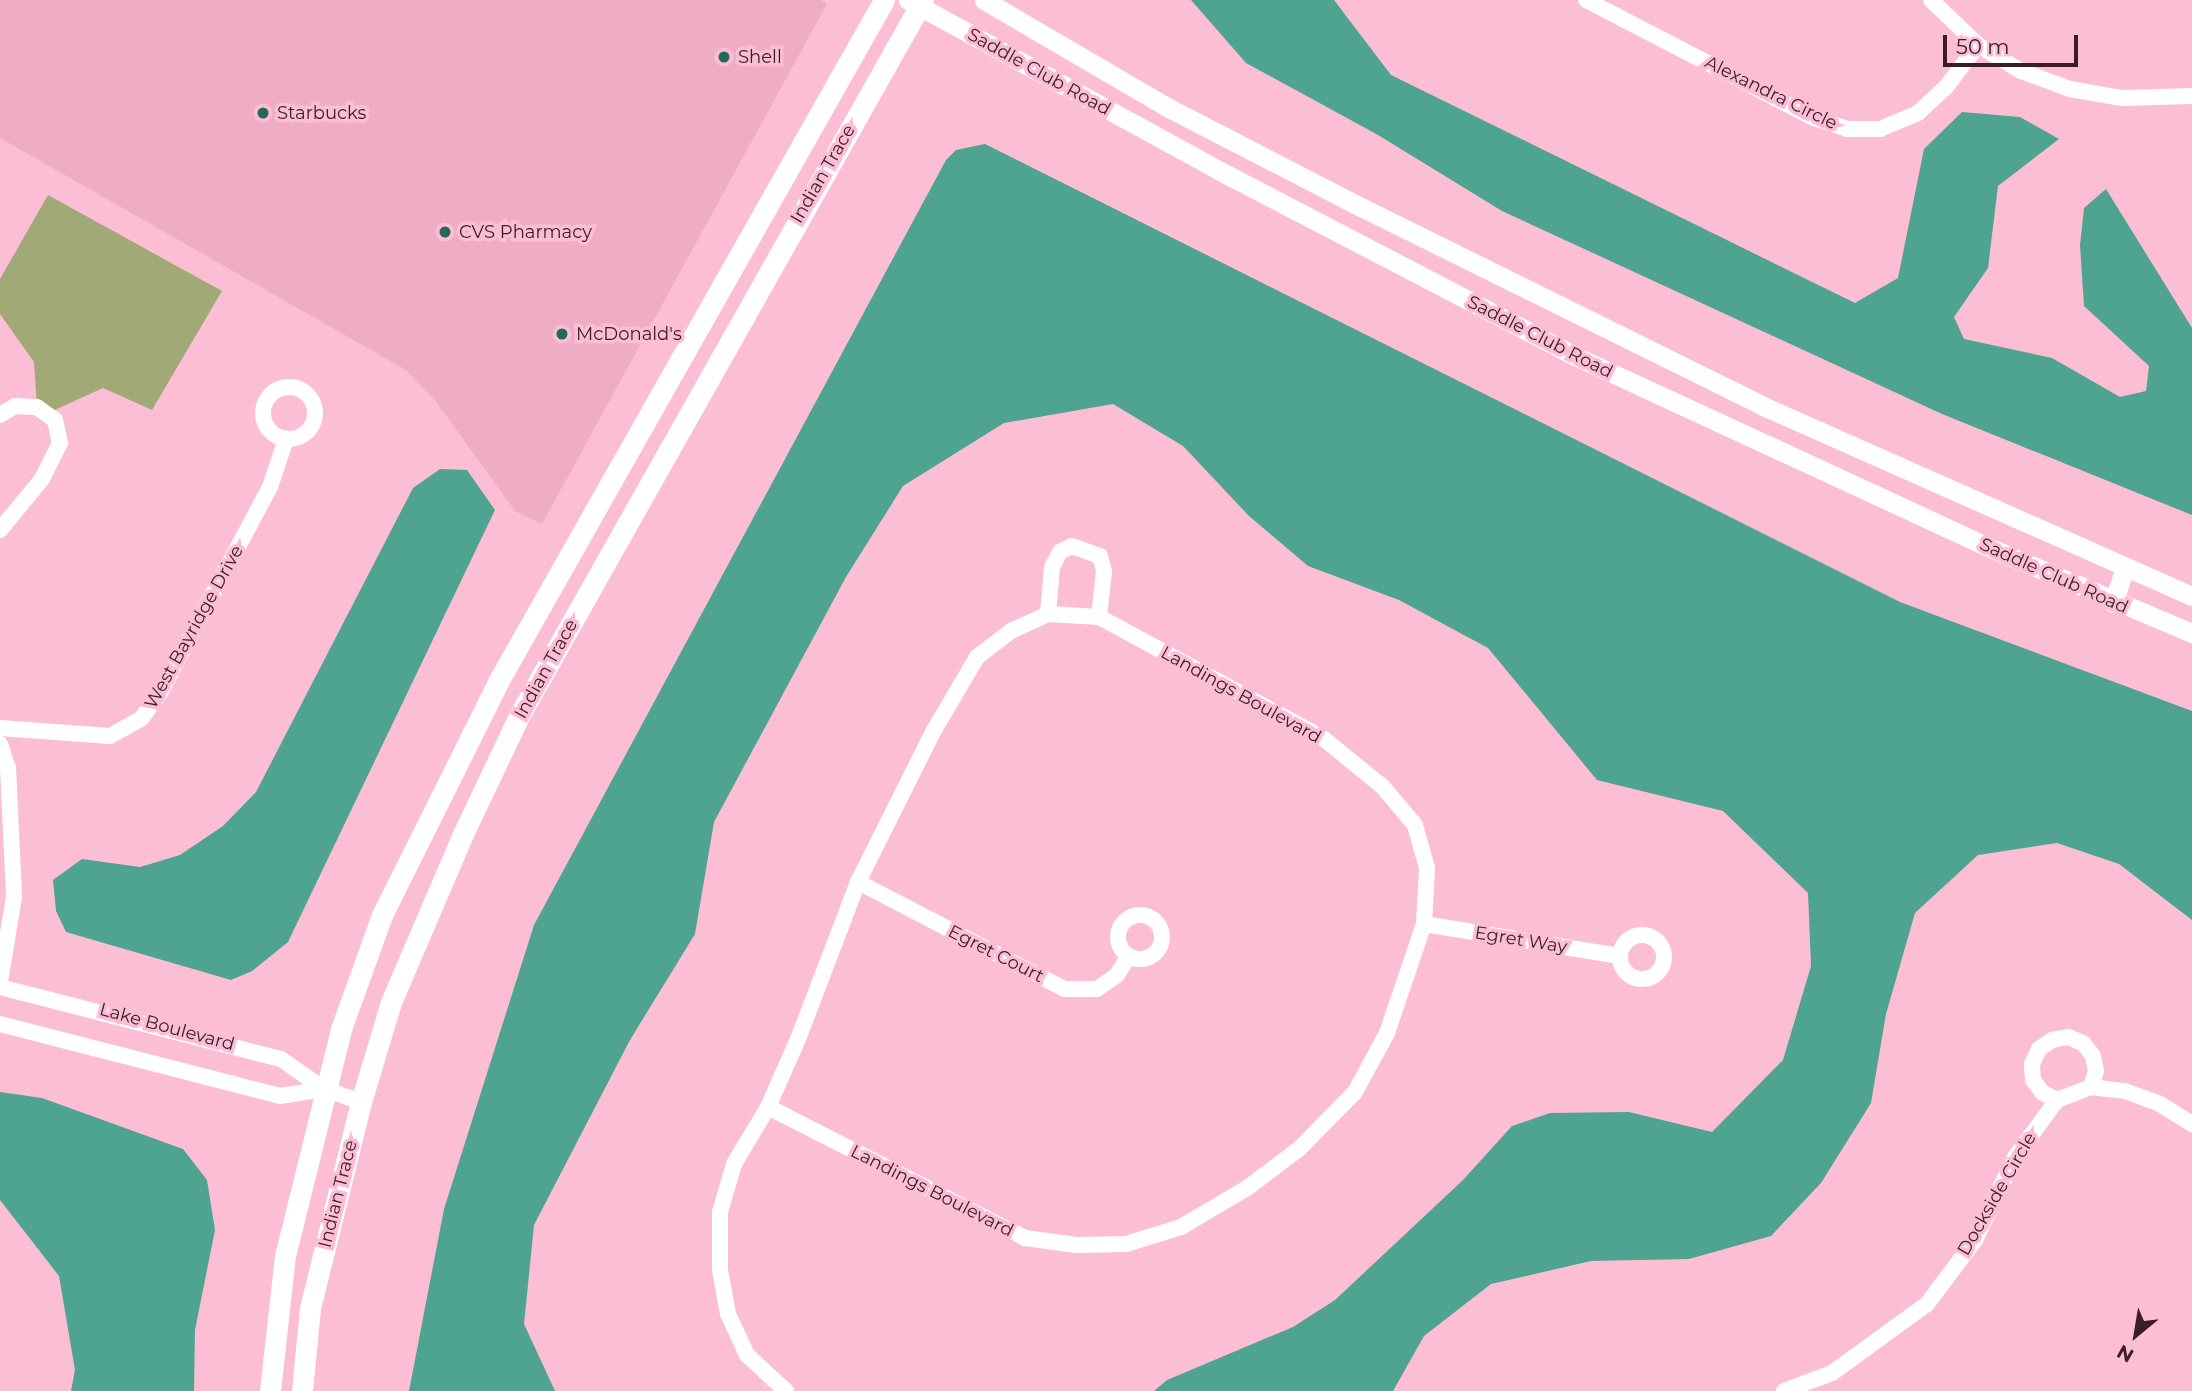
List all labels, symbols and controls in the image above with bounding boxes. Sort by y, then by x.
scale bar [1947,21,2082,65]
street label: Saddle Club Road [964,24,1114,120]
text: 50 m [1956,34,2010,59]
place label: Shell [738,46,782,68]
marker: Shell [716,49,732,65]
street label: Alexandra Circle [1701,52,1841,134]
place label: Starbucks [277,102,366,124]
marker: Starbucks [255,105,271,121]
street label: Indian Trace [786,121,860,227]
place label: CVS Pharmacy [459,221,592,243]
marker: CVS Pharmacy [437,224,453,240]
street label: Saddle Club Road [1464,291,1616,383]
place label: McDonald's [576,323,682,345]
marker: McDonald's [554,326,570,342]
street label: Saddle Club Road [1976,534,2132,618]
street label: West Bayridge Drive [140,542,248,712]
street label: Indian Trace [510,616,582,722]
street label: Landings Boulevard [1157,642,1325,748]
street label: Egret Court [944,921,1048,987]
street label: Egret Way [1473,922,1569,958]
street label: Lake Boulevard [97,999,237,1055]
street label: Dockside Circle [1953,1129,2041,1259]
street label: Indian Trace [314,1138,362,1250]
street label: Landings Boulevard [847,1140,1017,1242]
north arrow [2101,1300,2171,1370]
text: N [2113,1340,2138,1367]

